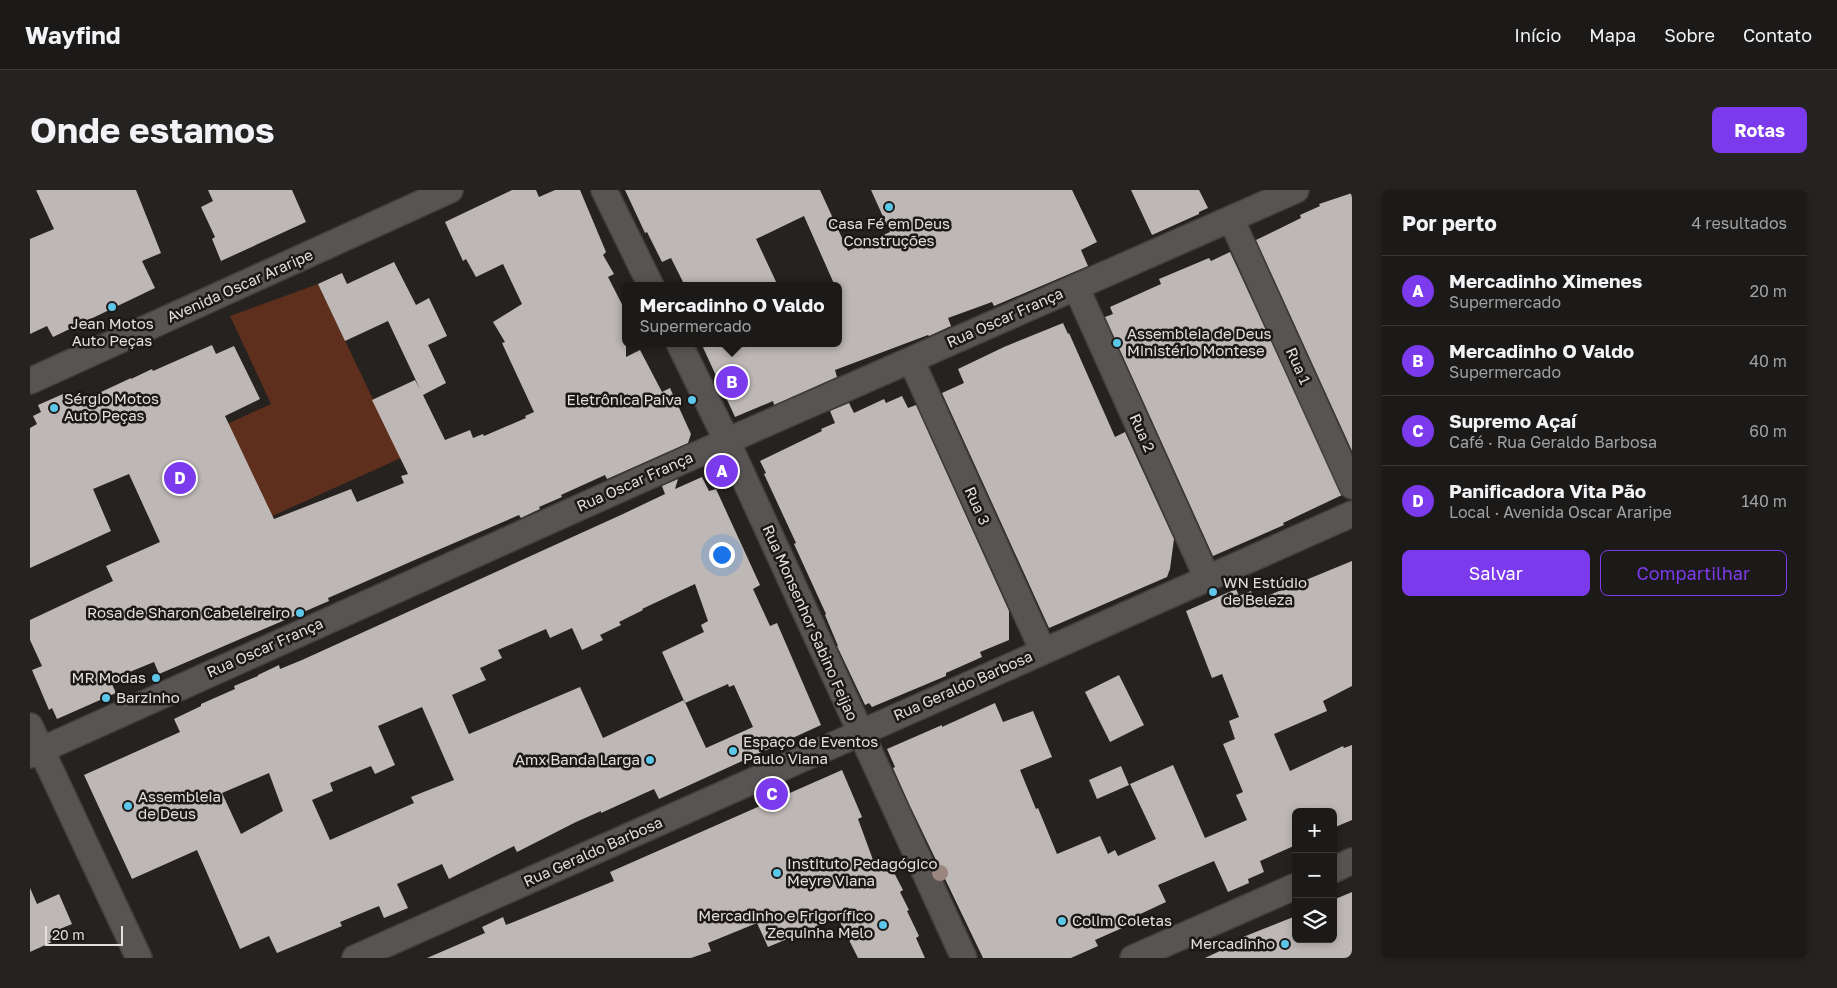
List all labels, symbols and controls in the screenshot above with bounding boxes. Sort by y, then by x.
text: Wayfind [25,20,121,49]
text: Início [1514,24,1561,46]
text: Mapa [1589,24,1636,46]
text: Sobre [1664,24,1715,46]
text: Contato [1743,24,1812,46]
button: Rotas [1712,107,1807,153]
text: Onde estamos [30,109,275,151]
marker: Casa Fé em Deus Construções [883,201,895,213]
text: Por perto [1402,210,1497,236]
text: 4 resultados [1692,213,1787,233]
place label: Casa Fé em Deus Construções [828,214,950,249]
street label: Avenida Oscar Araripe [164,245,316,325]
text: Mercadinho Ximenes [1449,269,1642,292]
text: A [1412,281,1424,301]
text: 20 m [1750,281,1787,301]
popup [622,282,842,347]
street label: Rua Oscar França [944,283,1066,351]
text: Supermercado [1449,292,1561,312]
text: Mercadinho O Valdo [639,293,825,316]
marker: Jean Motos Auto Peças [106,301,118,313]
place label: Jean Motos Auto Peças [70,314,154,349]
text: Supermercado [639,316,751,336]
place label: Assembleia de Deus Ministério Montese [1127,324,1272,359]
marker: Assembleia de Deus Ministério Montese [1111,337,1123,349]
text: Mercadinho O Valdo [1449,339,1634,362]
street label: Rua 1 [1283,344,1315,387]
text: B [1412,351,1424,371]
text: 40 m [1749,351,1787,371]
text: Supermercado [1449,362,1561,382]
pin: B [716,363,748,401]
place label: Sérgio Motos Auto Peças [64,389,159,424]
place label: Eletrônica Paiva [567,390,682,408]
marker: Eletrônica Paiva [686,394,698,406]
marker: Sérgio Motos Auto Peças [48,402,60,414]
text: Supremo Açaí [1449,409,1576,432]
street label: Rua 2 [1127,411,1159,454]
text: C [1412,421,1424,441]
text: 60 m [1749,421,1787,441]
text: Café · Rua Geraldo Barbosa [1449,432,1657,452]
street label: Rua Oscar França [574,447,696,515]
pin: A [706,452,738,490]
pin: D [164,459,196,497]
text: Panificadora Vita Pão [1449,479,1646,502]
street label: Rua 3 [962,484,994,528]
text: D [1412,491,1424,511]
text: 140 m [1741,491,1787,511]
text: Local · Avenida Oscar Araripe [1449,502,1672,522]
street label: Rua Monsenhor Sabino Feijao [760,522,862,723]
your location [709,542,735,568]
button: Salvar [1402,550,1590,596]
button: Compartilhar [1600,550,1787,596]
place label: WN Estúdio de Beleza [1223,573,1307,608]
marker: WN Estúdio de Beleza [1207,586,1219,598]
place label: Rosa de Sharon Cabeleireiro [87,603,290,621]
marker: Rosa de Sharon Cabeleireiro [294,607,306,619]
street label: Rua Oscar França [204,613,326,681]
street label: Rua Geraldo Barbosa [890,646,1035,724]
place label: MR Modas [72,668,146,686]
marker: MR Modas [150,672,162,684]
place label: Barzinho [116,688,180,706]
marker: Barzinho [100,692,112,704]
place label: Espaço de Eventos Paulo Viana [743,732,878,767]
marker: Espaço de Eventos Paulo Viana [727,745,739,757]
place label: Amx Banda Larga [515,750,640,768]
marker: Amx Banda Larga [644,754,656,766]
pin: C [756,775,788,813]
place label: Assembleia de Deus [138,787,221,822]
marker: Assembleia de Deus [122,800,134,812]
map controls [1292,808,1337,943]
button: + [1292,808,1337,853]
street label: Rua Geraldo Barbosa [520,812,665,890]
button: − [1292,853,1337,898]
place label: Instituto Pedagógico Meyre Viana [787,854,937,889]
marker: Instituto Pedagógico Meyre Viana [771,867,783,879]
button: layers [1292,898,1337,943]
place label: Mercadinho e Frigorífico Zequinha Melo [698,906,873,941]
place label: Colim Coletas [1072,911,1172,929]
marker: Colim Coletas [1056,915,1068,927]
marker: Mercadinho e Frigorífico Zequinha Melo [877,919,889,931]
scale bar [45,923,122,946]
text: 20 m [52,926,85,943]
place label: Mercadinho [1190,934,1275,952]
marker: Mercadinho [1279,938,1291,950]

